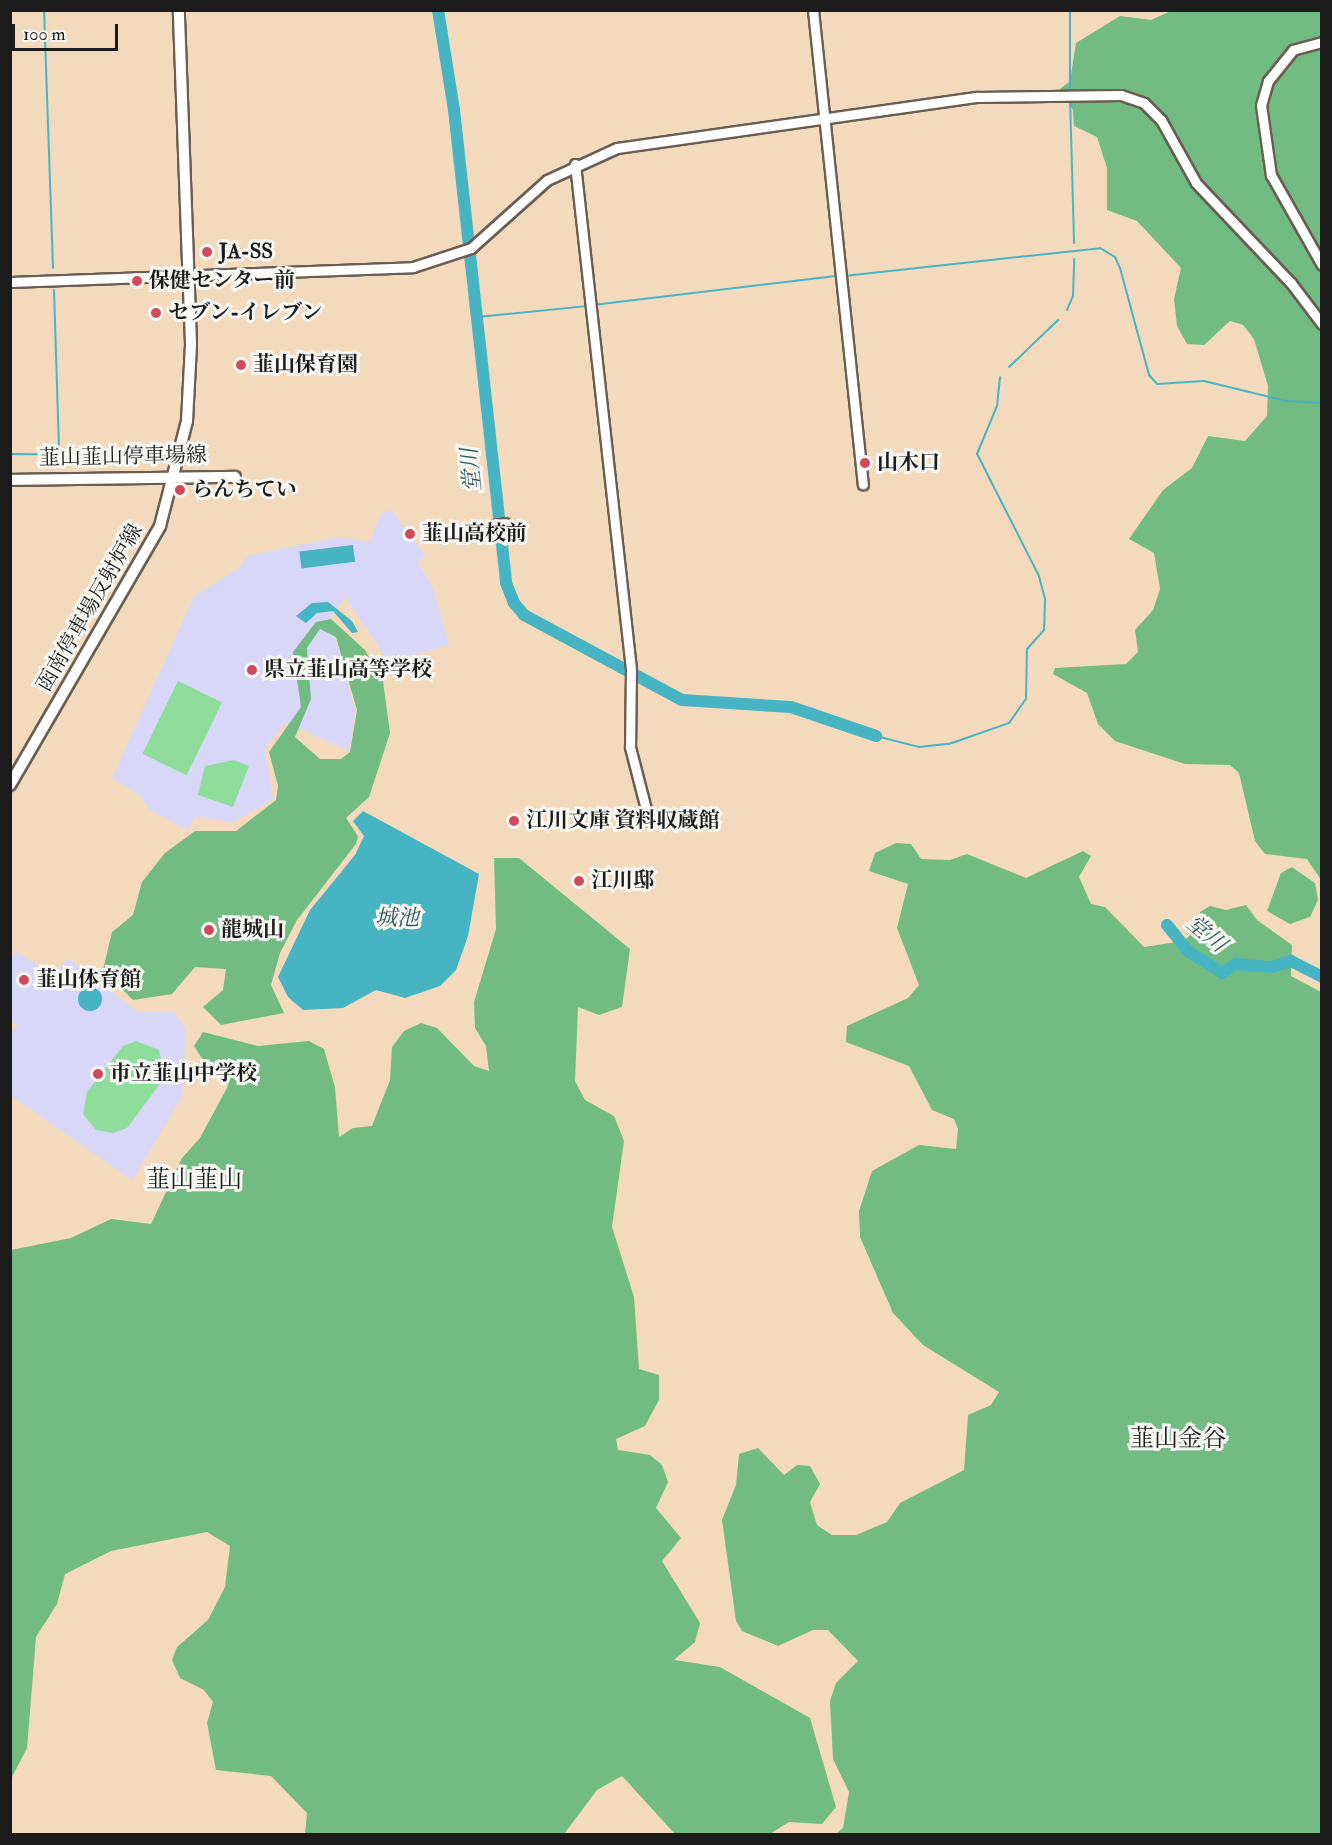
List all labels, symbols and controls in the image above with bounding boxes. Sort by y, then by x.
scale bar [15,12,122,50]
text: 100 m [23,23,66,46]
place label: JA-SS [219,239,273,265]
marker: JA-SS [200,245,214,259]
place label: 保健センター前 [149,268,296,294]
marker: 保健センター前 [130,274,144,288]
place label: セブン-イレブン [168,300,324,326]
marker: セブン-イレブン [149,306,163,320]
place label: 韮山保育園 [253,352,358,378]
marker: 韮山保育園 [234,358,248,372]
street label: 韮山韮山停車場線 [39,443,207,471]
water label: 堂川 [457,447,487,493]
place label: 山木口 [877,450,940,476]
marker: 山木口 [858,456,872,470]
place label: らんちてい [192,477,297,503]
marker: らんちてい [173,483,187,497]
street label: 函南停車場反射炉線 [32,520,148,696]
place label: 韮山高校前 [422,521,527,547]
marker: 韮山高校前 [403,527,417,541]
place label: 県立韮山高等学校 [264,657,432,683]
marker: 県立韮山高等学校 [245,663,259,677]
place label: 江川文庫 資料収蔵館 [526,808,719,834]
marker: 江川文庫 資料収蔵館 [507,814,521,828]
place label: 江川邸 [591,868,654,894]
marker: 江川邸 [572,874,586,888]
water label: 城池 [375,906,419,932]
water label: 堂川 [1181,910,1231,958]
place label: 龍城山 [221,917,284,943]
marker: 龍城山 [202,923,216,937]
place label: 韮山体育館 [36,967,141,993]
marker: 韮山体育館 [17,973,31,987]
place label: 市立韮山中学校 [110,1061,257,1087]
marker: 市立韮山中学校 [91,1067,105,1081]
district label: 韮山韮山 [146,1166,242,1194]
district label: 韮山金谷 [1130,1425,1226,1453]

